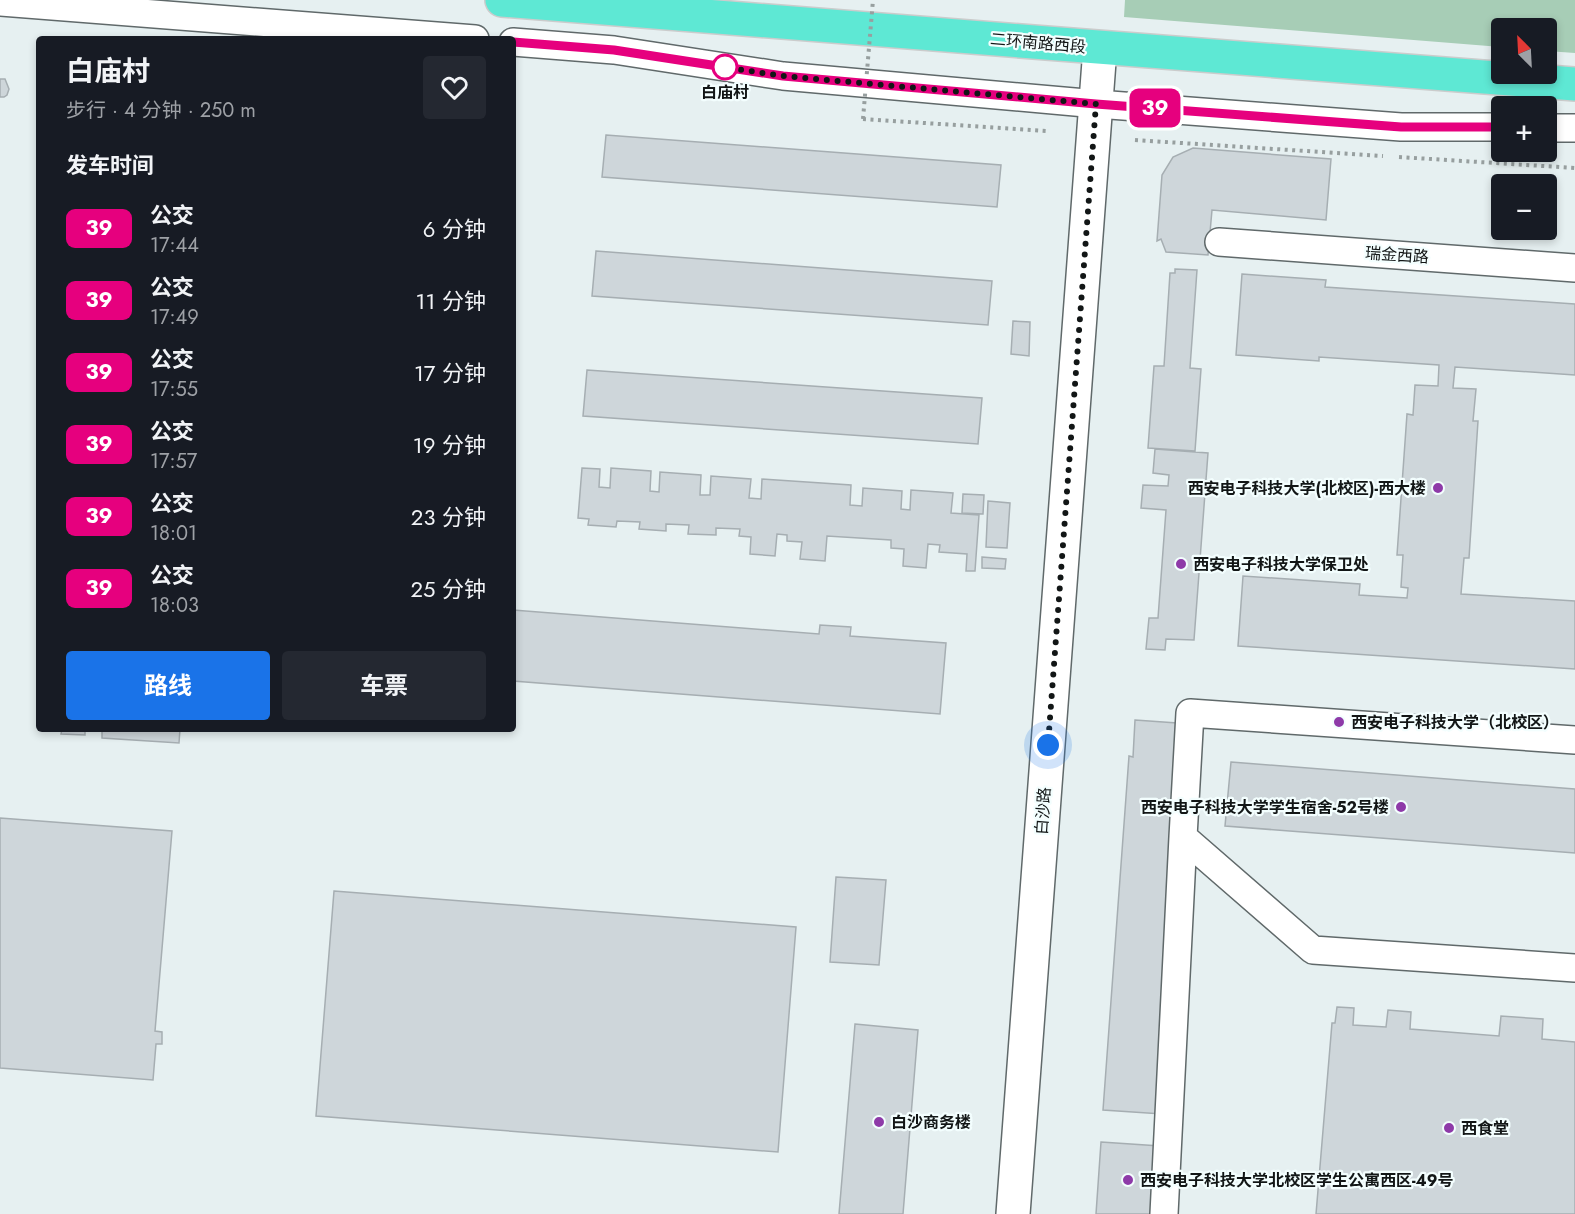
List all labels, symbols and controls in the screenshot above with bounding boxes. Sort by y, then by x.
north arrow [1491,18,1557,84]
map controls [1491,18,1557,240]
street label: 二环南路西段 [989,27,1087,59]
text: 白庙村 [66,51,150,92]
marker: 白庙村 [712,54,738,80]
button: heart [423,56,486,119]
place label: 白庙村 [701,81,749,104]
line badge: 39 [1128,88,1182,128]
text: 39 [1141,93,1169,123]
text: 步行 · 4 分钟 · 250 m [66,96,256,125]
button: + [1491,96,1557,162]
text: 发车时间 [66,149,154,181]
button: − [1491,174,1557,240]
text: 公交 [150,199,194,231]
text: 39 [85,213,113,243]
text: 6 分钟 [423,213,486,245]
text: 17:44 [150,231,199,260]
street label: 瑞金西路 [1364,241,1430,269]
text: 公交 [150,271,194,303]
text: 39 [85,285,113,315]
text: 11 分钟 [416,285,486,317]
text: 17:49 [150,303,199,332]
text: 公交 [150,343,194,375]
text: 39 [85,357,113,387]
text: 17 分钟 [414,357,486,389]
text: 17:55 [150,375,198,404]
text: 公交 [150,415,194,447]
text: 39 [85,429,113,459]
text: 19 分钟 [413,429,486,461]
text: 17:57 [150,447,197,476]
place label: 西安电子科技大学(北校区)-西大楼 [1188,477,1426,500]
marker: 西安电子科技大学(北校区)-西大楼 [1431,481,1445,495]
text: 公交 [150,487,194,519]
text: 39 [85,501,113,531]
text: 23 分钟 [411,501,486,533]
text: 18:01 [150,519,197,548]
place label: 西安电子科技大学保卫处 [1193,553,1369,576]
marker: 西安电子科技大学保卫处 [1174,557,1188,571]
text: 公交 [150,559,194,591]
text: 39 [85,573,113,603]
text: 25 分钟 [410,573,486,605]
text: 18:03 [150,591,199,620]
button: 路线 [66,651,270,720]
button: 车票 [282,651,486,720]
place label: 西安电子科技大学（北校区） [1351,711,1559,734]
marker: 西安电子科技大学（北校区） [1332,715,1346,729]
your location [1033,730,1063,760]
street label: 白沙路 [1030,786,1056,836]
place label: 西安电子科技大学学生宿舍-52号楼 [1141,796,1389,819]
marker: 西安电子科技大学学生宿舍-52号楼 [1394,800,1408,814]
place label: 白沙商务楼 [891,1111,971,1134]
marker: 白沙商务楼 [872,1115,886,1129]
place label: 西食堂 [1461,1117,1509,1140]
marker: 西食堂 [1442,1121,1456,1135]
place label: 西安电子科技大学北校区学生公寓西区-49号 [1140,1169,1453,1192]
marker: 西安电子科技大学北校区学生公寓西区-49号 [1121,1173,1135,1187]

